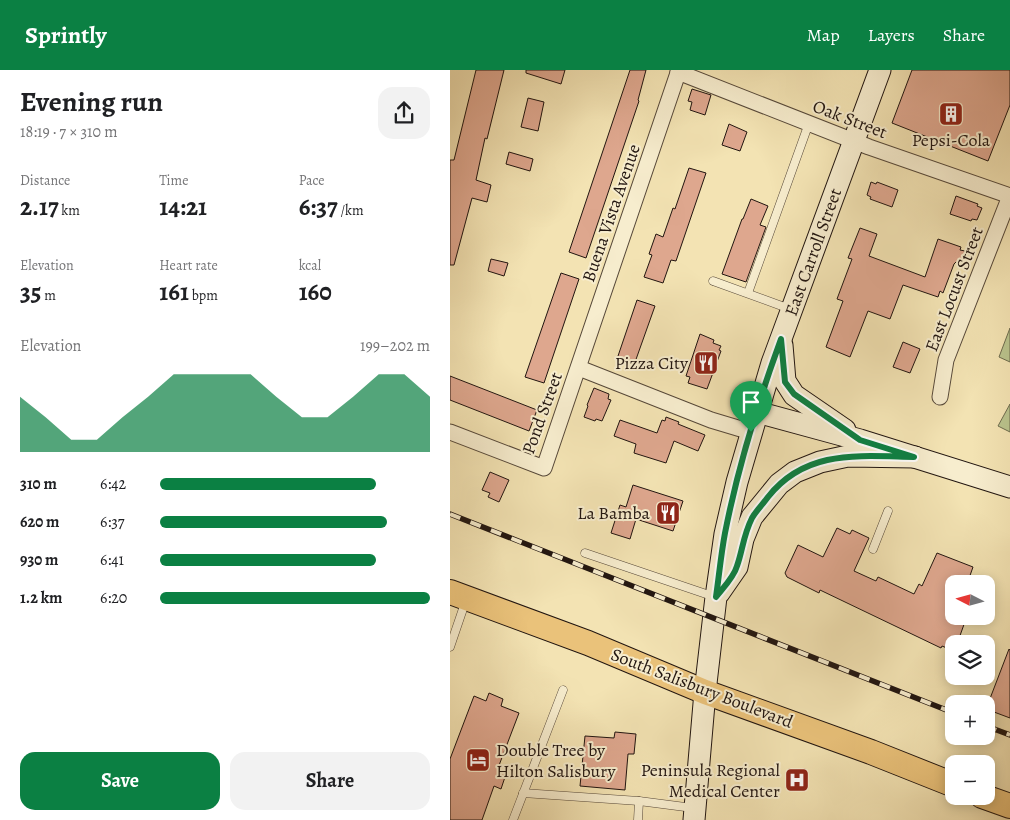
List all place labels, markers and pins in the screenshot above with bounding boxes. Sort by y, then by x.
building icon: Pepsi-Cola [938,101,964,127]
place label: Pepsi-Cola [912,128,991,152]
restaurant icon: Pizza City [693,350,719,376]
place label: Pizza City [615,351,689,375]
pin [730,381,772,432]
restaurant icon: La Bamba [655,500,681,526]
place label: La Bamba [577,501,651,525]
place label: Double Tree by Hilton Salisbury [496,738,617,783]
hotel icon: Double Tree by Hilton Salisbury [465,747,491,773]
place label: Peninsula Regional Medical Center [641,758,781,803]
hospital icon: Peninsula Regional Medical Center [784,767,810,793]

